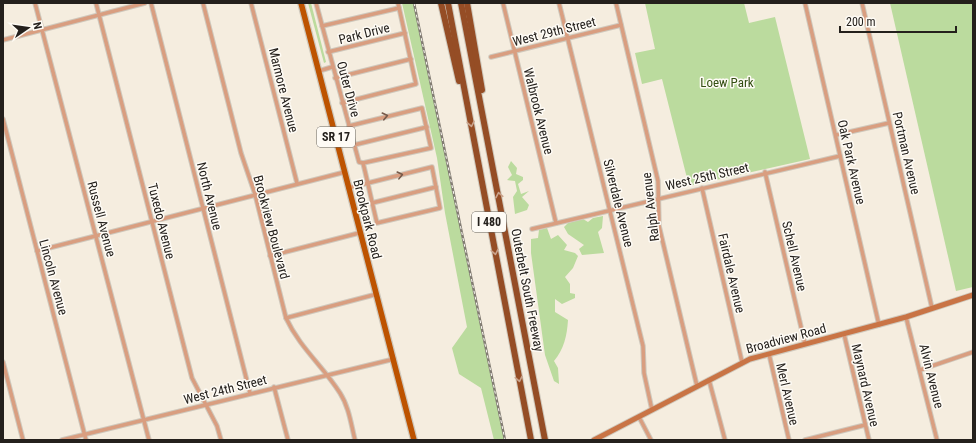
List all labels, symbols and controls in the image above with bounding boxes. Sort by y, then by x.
north arrow [8,8,48,48]
scale bar [840,8,956,34]
street label: West 29th Street [511,14,597,49]
text: 200 m [846,15,876,29]
street label: Park Drive [337,20,391,47]
text: N [30,21,44,31]
street label: Marmore Avenue [266,46,301,134]
street label: Outer Drive [334,60,363,119]
street label: Walbrook Avenue [521,66,556,156]
park label: Loew Park [700,75,754,90]
street label: Portman Avenue [890,110,923,196]
one-way arrow [382,113,388,121]
street label: Oak Park Avenue [834,118,869,206]
one-way arrow [466,121,474,127]
road number: SR 17 [317,127,355,147]
street label: Silverdale Avenue [600,157,637,249]
street label: West 25th Street [664,160,750,193]
street label: North Avenue [194,161,225,232]
one-way arrow [397,172,403,180]
street label: Ralph Avenue [639,172,662,242]
street label: Brookview Boulevard [250,174,293,281]
street label: Brookpark Road [350,178,385,260]
street label: Russell Avenue [84,180,119,259]
street label: Tuxedo Avenue [145,182,178,261]
one-way arrow [495,192,503,199]
road number: I 480 [472,212,506,232]
street label: Schell Avenue [779,220,810,293]
street label: Outerbelt South Freeway [508,227,547,353]
street label: Fairdale Avenue [715,232,748,314]
street label: Lincoln Avenue [36,238,71,317]
one-way arrow [490,248,499,255]
street label: Broadview Road [744,321,828,356]
street label: Maynard Avenue [849,342,882,428]
street label: Alvin Avenue [916,342,947,410]
street label: Merl Avenue [773,362,802,427]
street label: West 24th Street [182,372,268,407]
one-way arrow [515,376,523,382]

